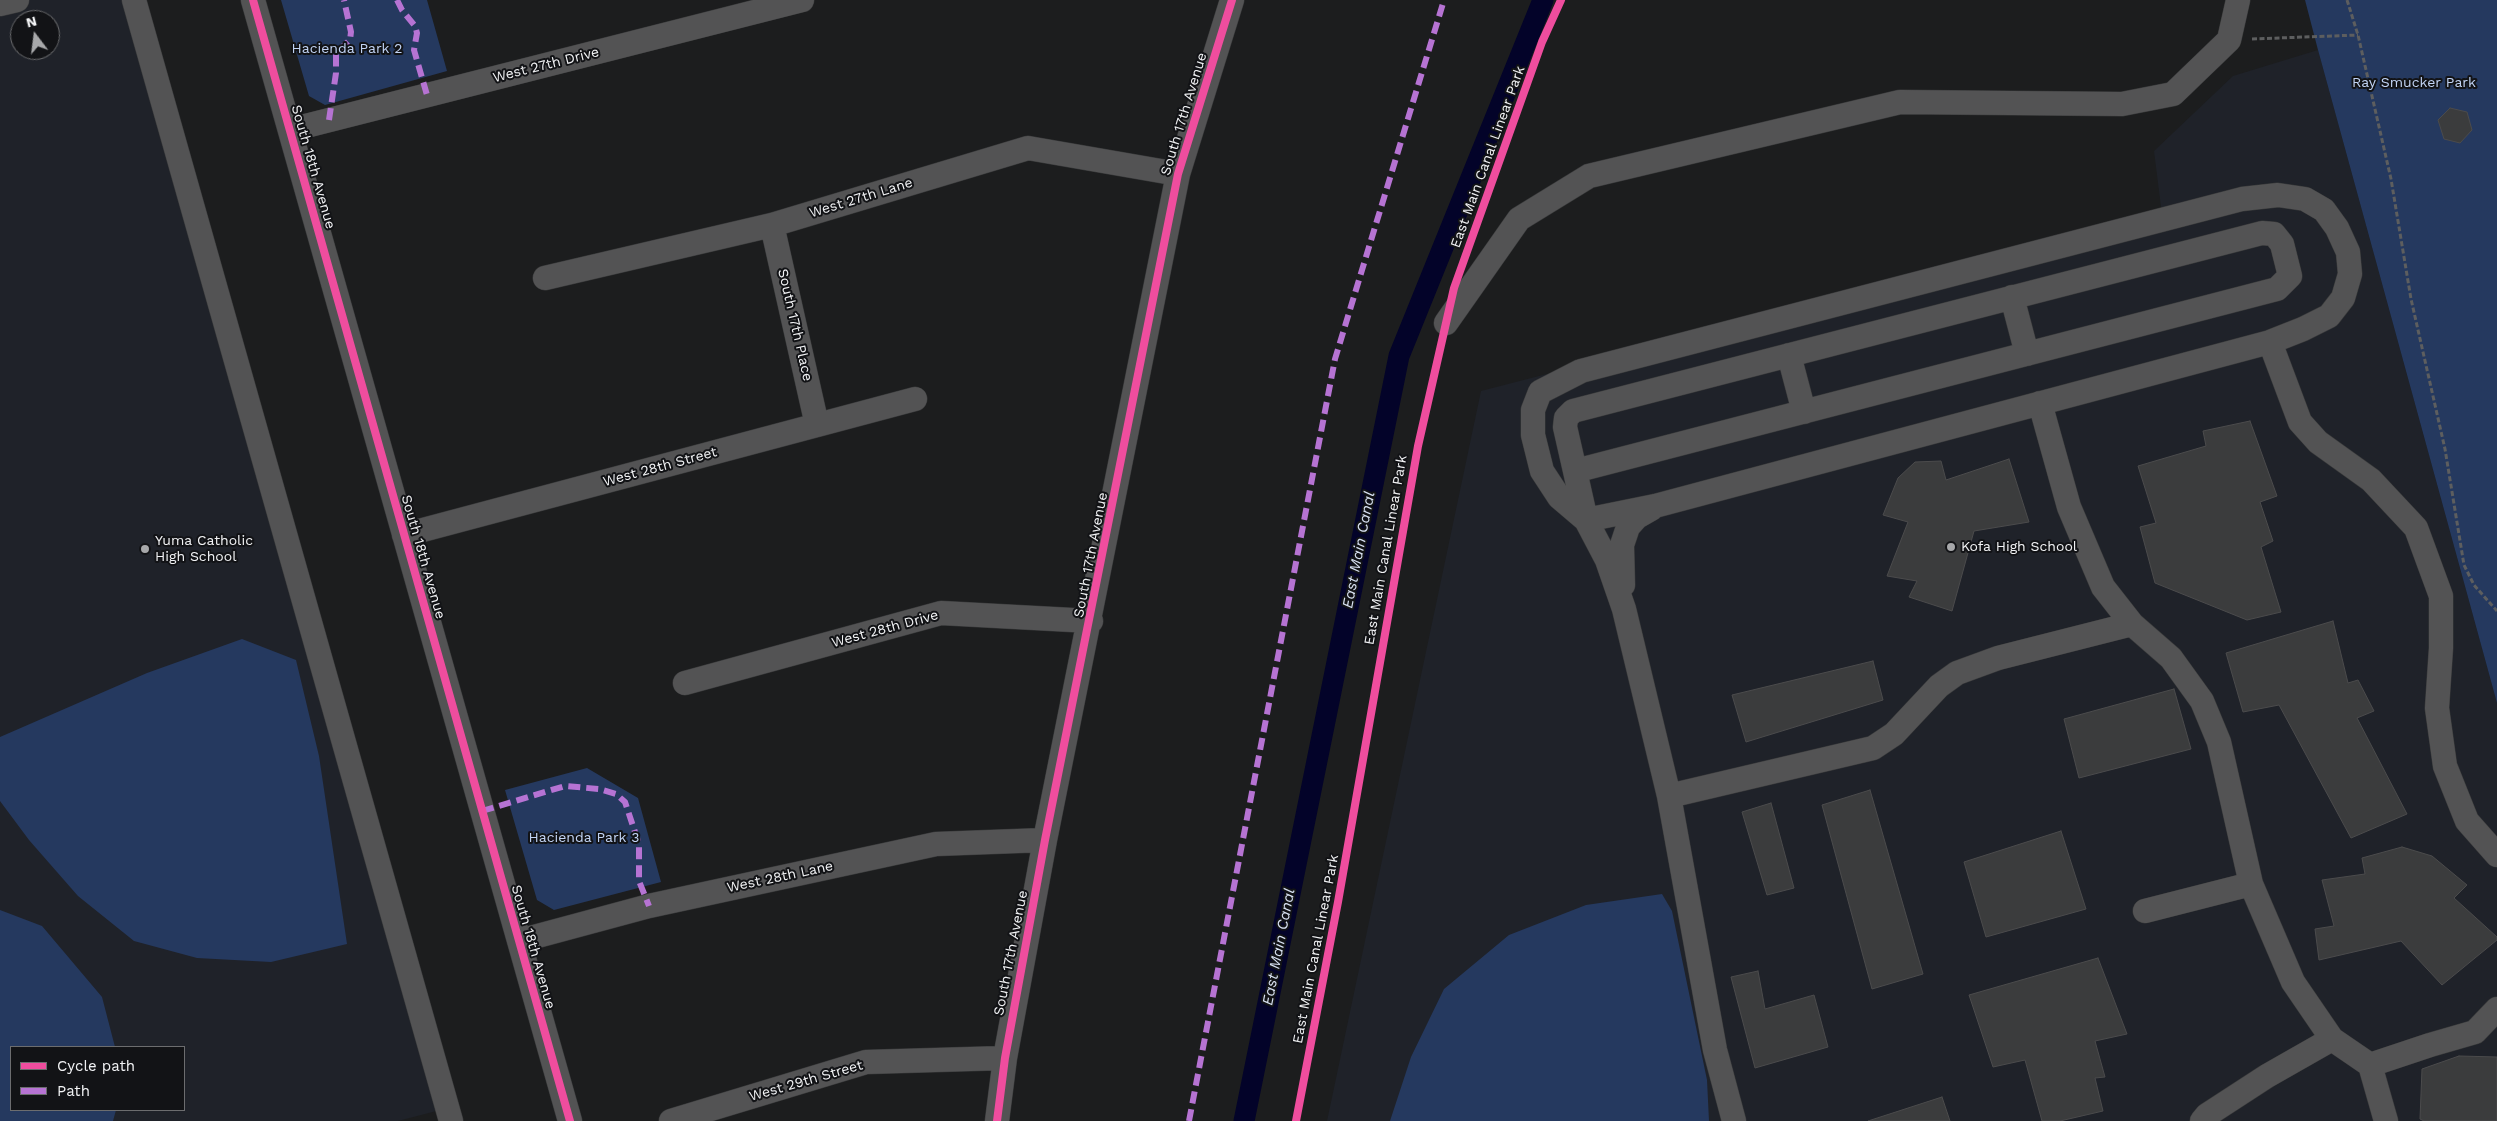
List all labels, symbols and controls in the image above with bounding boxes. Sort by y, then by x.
north arrow [10,10,60,60]
text: N [24,12,38,31]
park label: Hacienda Park 2 [292,41,402,57]
street label: West 27th Drive [491,44,601,86]
street label: South 17th Avenue [1157,51,1211,177]
street label: East Main Canal Linear Park [1447,64,1529,250]
park label: Ray Smucker Park [2352,75,2476,91]
street label: South 18th Avenue [287,103,339,231]
street label: West 27th Lane [807,174,915,222]
street label: South 17th Place [774,267,816,383]
street label: West 28th Street [601,444,719,490]
street label: East Main Canal Linear Park [1361,454,1411,646]
water label: East Main Canal [1339,490,1379,610]
street label: South 17th Avenue [1071,491,1111,619]
street label: South 18th Avenue [397,493,449,621]
place label: Yuma Catholic High School [155,533,253,566]
place label: Kofa High School [1961,539,2077,555]
marker: Kofa High School [1945,541,1957,553]
marker: Yuma Catholic High School [139,543,151,555]
street label: West 28th Drive [830,607,940,651]
park label: Hacienda Park 3 [529,830,639,846]
street label: East Main Canal Linear Park [1289,853,1343,1045]
street label: West 28th Lane [725,858,835,896]
street label: South 18th Avenue [507,883,559,1011]
water label: East Main Canal [1259,887,1299,1007]
street label: South 17th Avenue [991,889,1031,1017]
legend [10,1046,185,1111]
text: Cycle path [57,1057,135,1075]
street label: West 29th Street [747,1057,865,1105]
text: Path [57,1082,90,1100]

